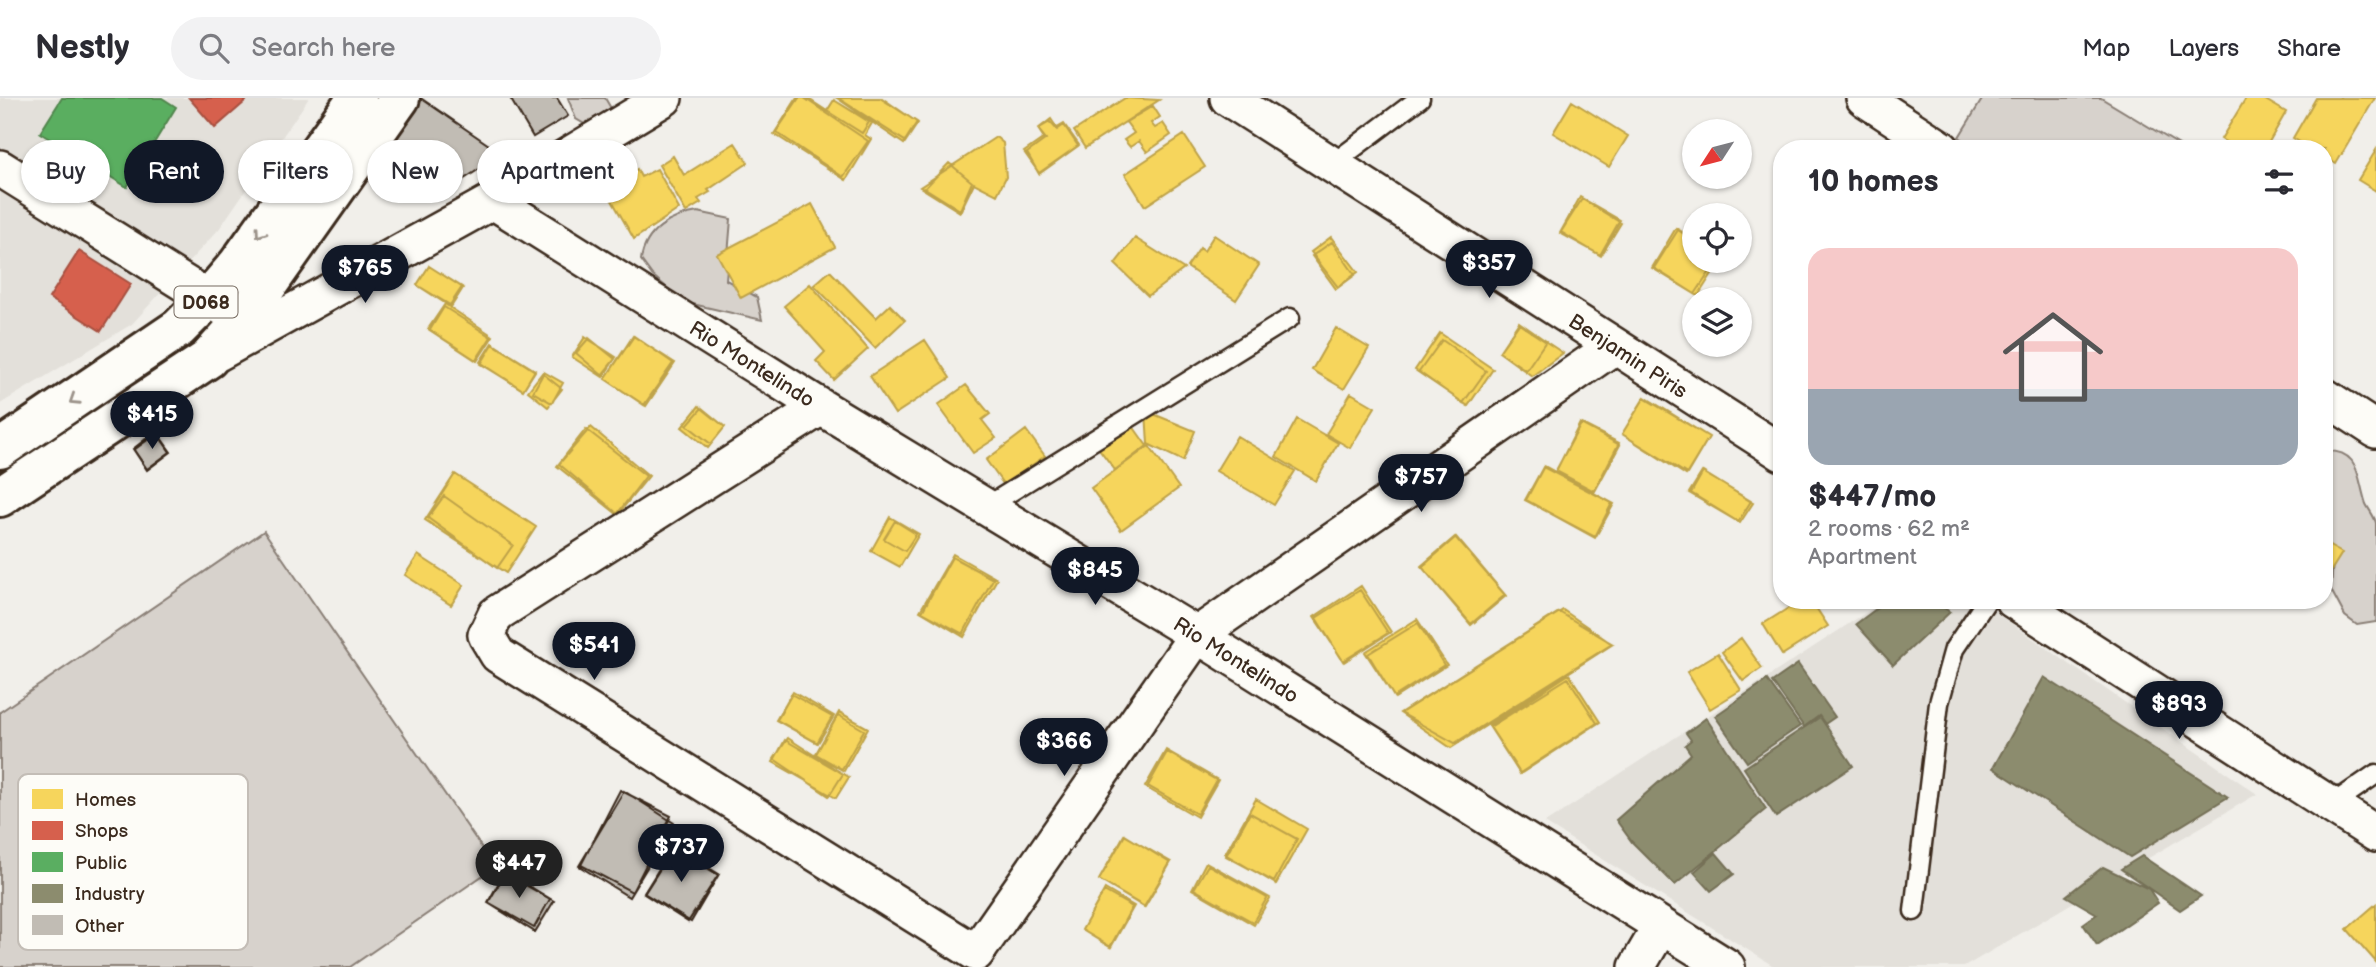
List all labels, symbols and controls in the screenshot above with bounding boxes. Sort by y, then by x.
search box [171,17,661,80]
text: Nestly [35,28,129,68]
icon: search [195,29,233,67]
text: Search here [251,33,395,64]
text: Map [2082,34,2130,63]
text: Layers [2168,34,2239,63]
text: Share [2277,34,2341,63]
north arrow [1682,119,1752,189]
map controls [1682,119,1752,357]
chip: Buy [21,140,110,203]
chip: Rent [124,140,224,203]
chip: Filters [238,140,353,203]
chip: New [367,140,463,203]
chip: Apartment [477,140,638,203]
icon: filters [2260,163,2298,201]
text: 10 homes [1808,164,1939,200]
button: locate [1682,203,1752,273]
one-way arrow [256,225,268,238]
pin: $357 [1448,240,1530,300]
pin: $765 [324,246,406,305]
text: $357 [1462,249,1516,277]
text: $765 [338,254,392,282]
road number: D068 [174,286,238,318]
button: layers [1682,287,1752,357]
icon: home [1990,294,2116,420]
street label: Benjamin Piris [1564,309,1692,404]
street label: Rio Montelindo [684,316,819,413]
one-way arrow [69,392,82,404]
pin: $415 [111,392,193,451]
text: $415 [126,400,178,428]
pin: $757 [1380,454,1462,514]
text: $757 [1394,463,1448,491]
text: $447/mo [1808,479,1936,515]
text: 2 rooms · 62 m² [1808,515,1970,543]
text: Apartment [1808,543,1917,571]
pin: $845 [1054,547,1136,607]
text: $845 [1067,556,1123,584]
street label: Rio Montelindo [1168,612,1303,709]
pin: $541 [553,622,635,682]
text: $541 [568,631,620,659]
pin: $893 [2138,682,2220,741]
text: $893 [2151,690,2207,718]
pin: $366 [1023,718,1105,778]
text: $366 [1036,727,1092,755]
legend [18,774,248,950]
text: Homes [75,789,136,812]
text: Shops [75,820,128,843]
pin: $737 [640,824,722,884]
text: $737 [654,833,708,861]
pin: $447 [478,840,560,900]
text: $447 [492,849,546,877]
text: Public [75,852,127,875]
text: Industry [75,883,145,906]
text: Other [75,915,125,938]

